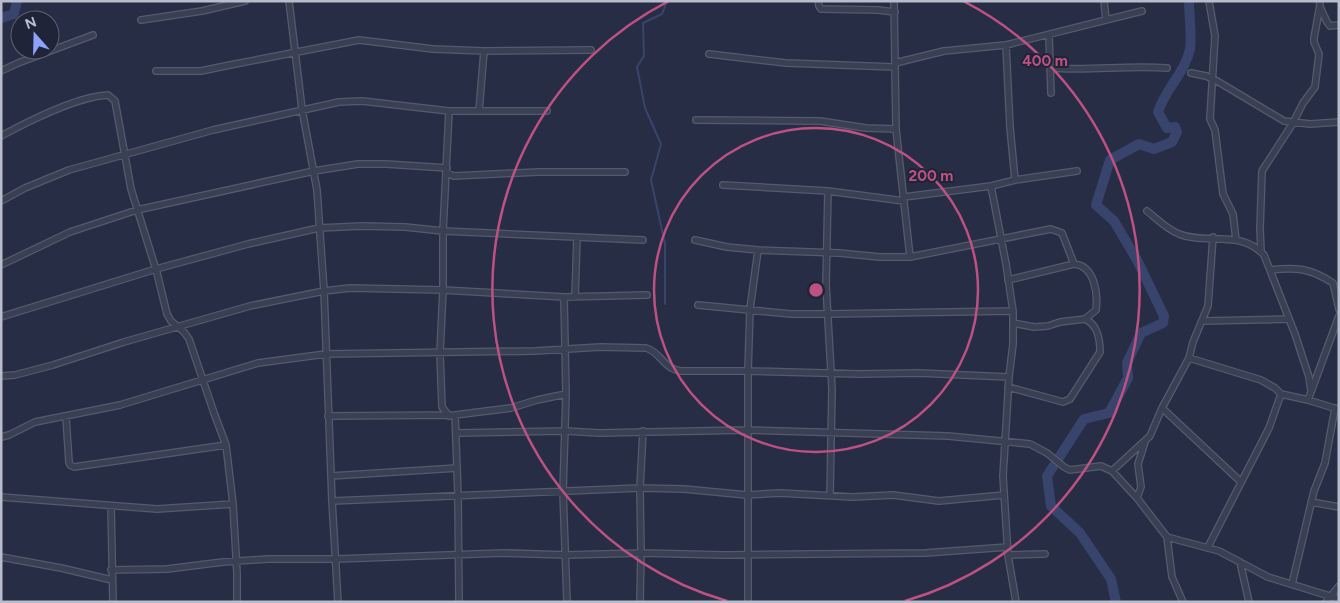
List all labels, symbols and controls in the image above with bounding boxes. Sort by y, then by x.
north arrow [10,10,60,60]
text: N [23,13,39,33]
text: 400 m [1022,52,1068,70]
text: 200 m [909,167,953,185]
centre of rings [807,281,825,299]

